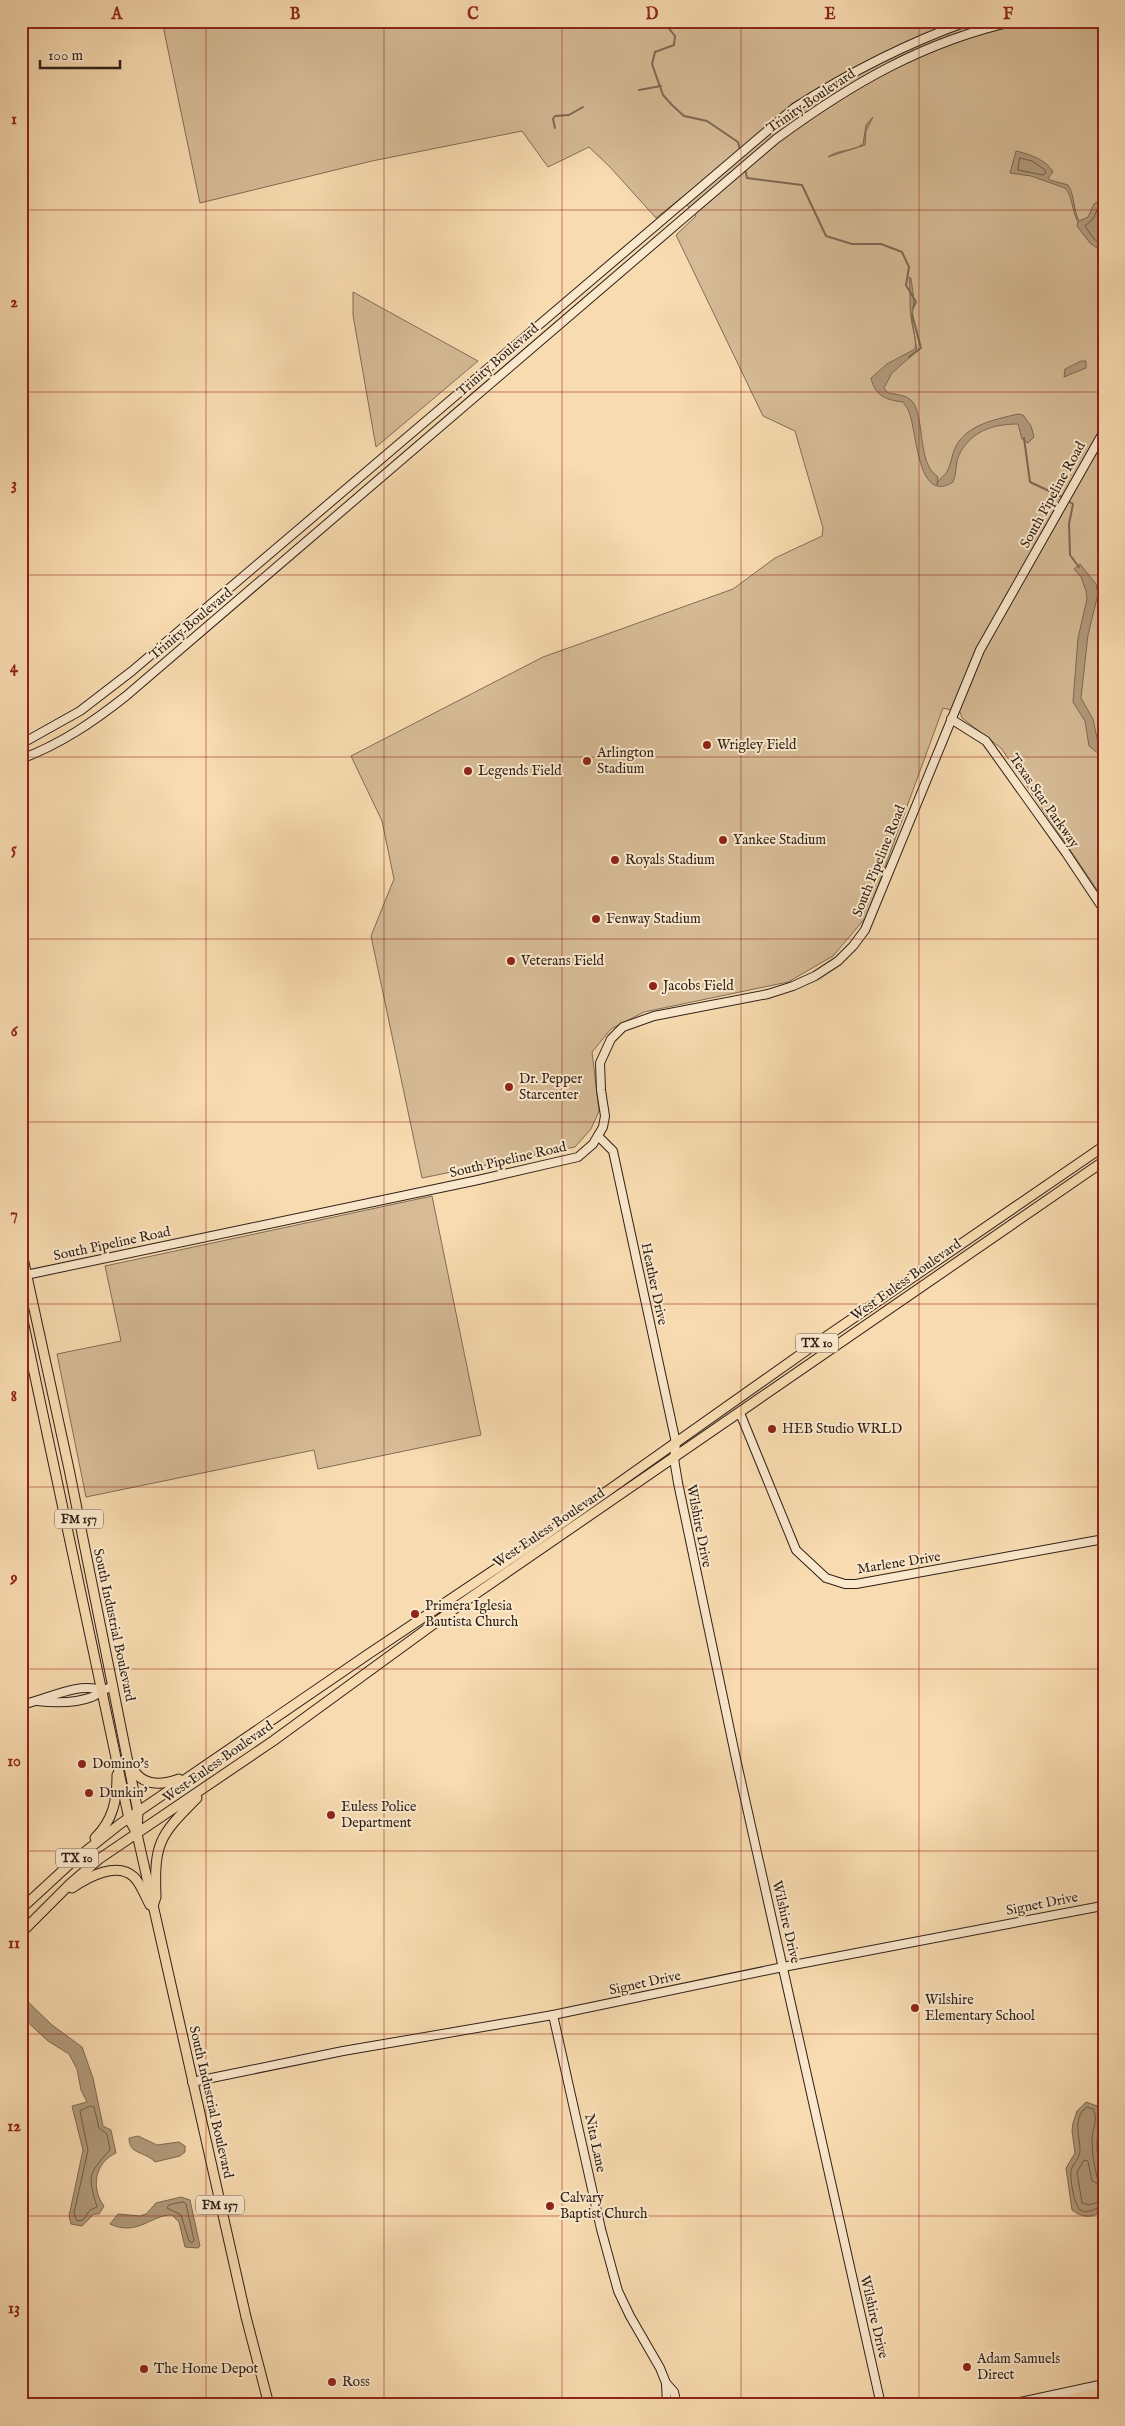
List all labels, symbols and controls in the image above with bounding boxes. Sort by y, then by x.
text: A [111,5,124,25]
text: B [290,5,301,25]
text: C [467,5,479,25]
text: D [646,5,659,25]
text: E [824,5,836,25]
text: F [1003,5,1014,25]
scale bar [40,38,120,70]
text: 100 m [48,46,84,65]
street label: Trinity Boulevard [763,64,859,137]
text: 1 [11,110,17,130]
text: 2 [10,293,18,313]
street label: Trinity Boulevard [453,319,543,401]
street label: South Pipeline Road [1016,438,1090,551]
text: 3 [11,475,17,495]
street label: Trinity Boulevard [146,584,237,664]
text: 4 [10,658,19,678]
place label: Wrigley Field [717,736,797,754]
marker: Wrigley Field [701,739,713,751]
place label: Arlington Stadium [596,744,655,778]
street label: Texas Star Parkway [1005,750,1083,852]
marker: Arlington Stadium [581,755,593,767]
place label: Legends Field [478,762,562,780]
marker: Legends Field [462,765,474,777]
street label: South Pipeline Road [848,802,910,920]
place label: Yankee Stadium [733,831,826,849]
marker: Yankee Stadium [717,834,729,846]
text: 5 [11,840,17,860]
place label: Royals Stadium [625,851,715,869]
marker: Royals Stadium [609,854,621,866]
place label: Fenway Stadium [606,910,701,928]
marker: Fenway Stadium [590,913,602,925]
place label: Veterans Field [520,952,605,970]
marker: Veterans Field [505,955,517,967]
place label: Jacobs Field [661,977,734,995]
marker: Jacobs Field [647,980,659,992]
text: 6 [11,1022,19,1042]
place label: Dr. Pepper Starcenter [519,1070,582,1104]
marker: Dr. Pepper Starcenter [503,1081,515,1093]
street label: South Pipeline Road [448,1138,569,1182]
text: 7 [10,1205,18,1225]
street label: South Pipeline Road [52,1223,173,1265]
street label: West Euless Boulevard [847,1235,965,1325]
street label: Heather Drive [636,1241,672,1327]
road number: TX 10 [796,1334,838,1352]
text: 8 [11,1387,17,1407]
place label: HEB Studio WRLD [782,1420,902,1438]
marker: HEB Studio WRLD [766,1423,778,1435]
street label: Wilshire Drive [682,1483,716,1570]
street label: West Euless Boulevard [490,1484,609,1572]
road number: FM 157 [55,1510,103,1528]
street label: South Industrial Boulevard [89,1547,139,1704]
street label: Marlene Drive [856,1547,942,1578]
text: 9 [10,1569,18,1589]
place label: Primera Iglesia Bautista Church [425,1597,519,1631]
marker: Primera Iglesia Bautista Church [409,1608,421,1620]
street label: West Euless Boulevard [159,1717,277,1807]
text: 10 [7,1752,21,1772]
place label: Domino's [92,1755,149,1773]
marker: Domino's [76,1758,88,1770]
place label: Dunkin' [99,1784,148,1802]
marker: Dunkin' [83,1787,95,1799]
place label: Euless Police Department [341,1798,417,1832]
marker: Euless Police Department [325,1809,337,1821]
road number: TX 10 [56,1849,98,1868]
street label: Wilshire Drive [768,1879,804,1966]
street label: Signet Drive [1005,1888,1080,1920]
text: 11 [8,1934,20,1954]
street label: Signet Drive [607,1967,683,1999]
place label: Wilshire Elementary School [925,1991,1035,2025]
marker: Wilshire Elementary School [909,2002,921,2014]
street label: South Industrial Boulevard [185,2024,237,2181]
street label: Nita Lane [580,2112,610,2175]
text: 12 [7,2117,21,2137]
place label: Calvary Baptist Church [560,2189,648,2223]
road number: FM 157 [196,2196,244,2214]
marker: Calvary Baptist Church [544,2200,556,2212]
street label: Wilshire Drive [856,2274,892,2361]
text: 13 [8,2299,20,2319]
place label: Adam Samuels Direct [976,2350,1060,2384]
place label: The Home Depot [154,2360,259,2378]
marker: Adam Samuels Direct [961,2361,973,2373]
marker: The Home Depot [138,2363,150,2375]
place label: Ross [342,2373,370,2391]
marker: Ross [326,2376,338,2388]

